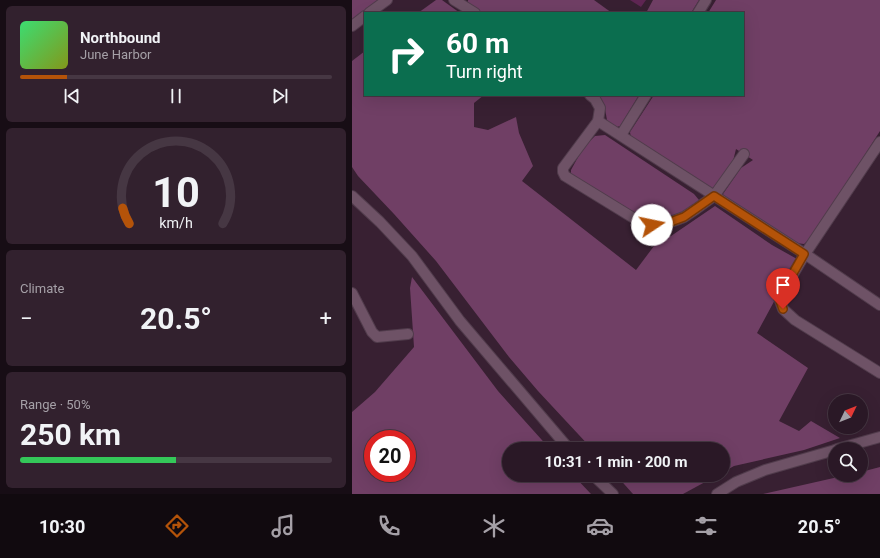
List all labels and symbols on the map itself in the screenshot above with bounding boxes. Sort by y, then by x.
position arrow [631,204,673,246]
pin [766,268,800,309]
north arrow [828,394,868,434]
speed limit sign: 20 [364,430,416,482]

